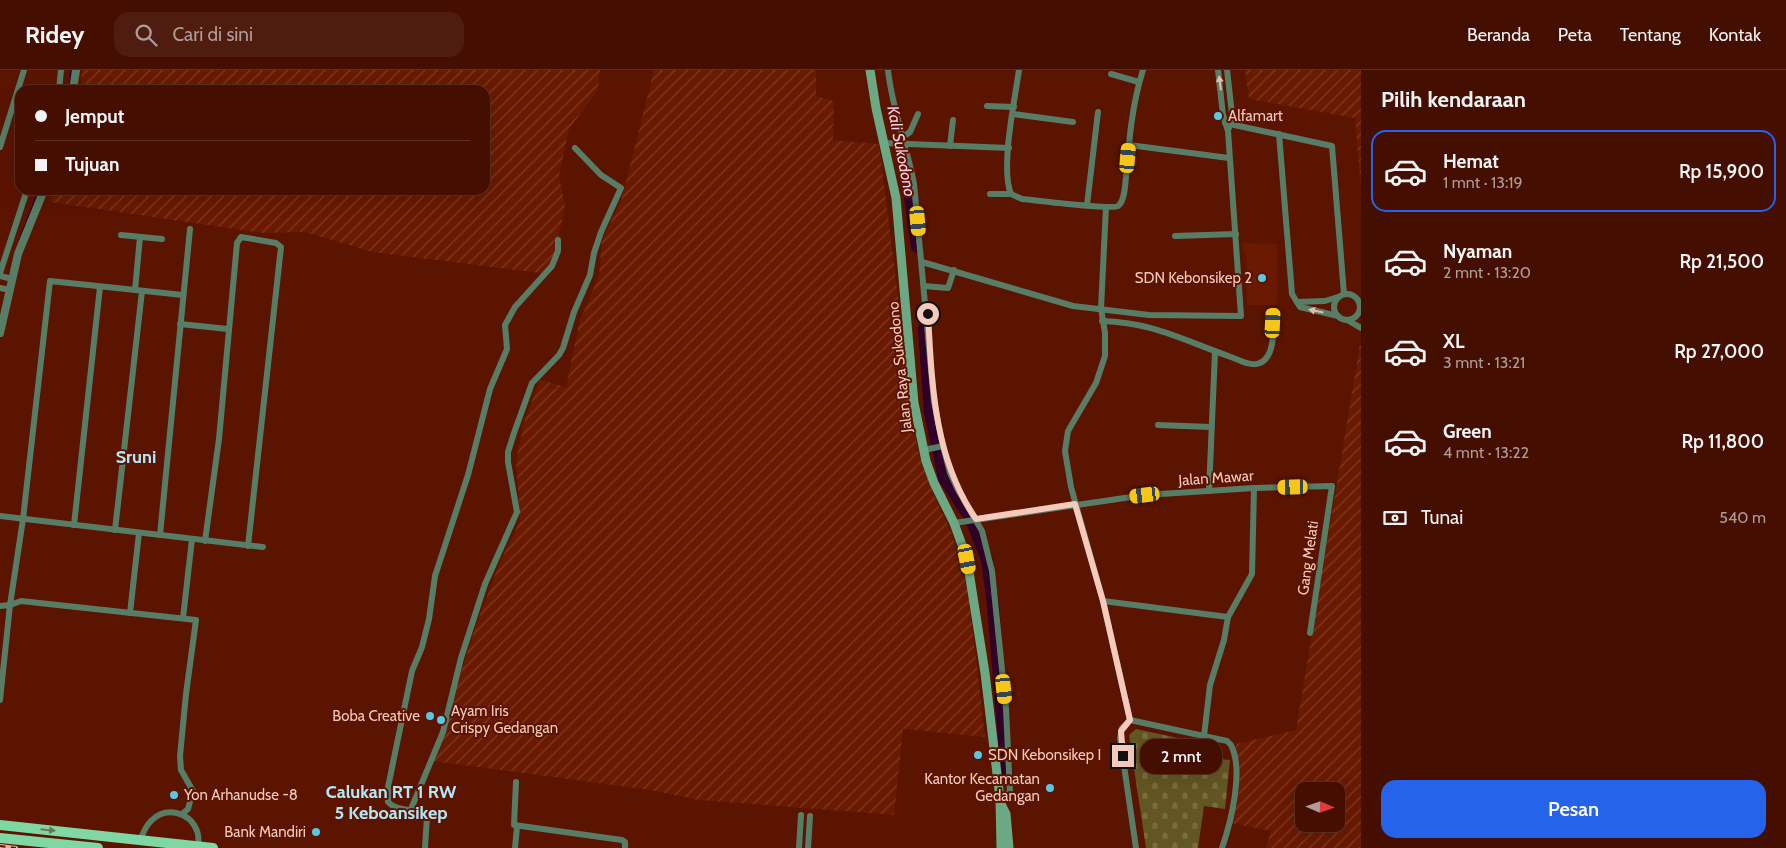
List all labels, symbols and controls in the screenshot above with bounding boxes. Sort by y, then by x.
search box [114,12,464,57]
text: Ridey [25,20,84,49]
icon: search [132,21,160,49]
text: Cari di sini [172,23,253,46]
text: Beranda [1467,24,1530,46]
text: Peta [1558,24,1592,46]
text: Tentang [1620,24,1681,46]
text: Kontak [1709,24,1761,46]
one-way arrow [1216,75,1224,91]
text: Pilih kendaraan [1381,86,1526,113]
water label: Kali Sukodono [883,104,920,198]
text: Jemput [65,105,124,128]
place label: Alfamart [1228,107,1283,125]
marker: Alfamart [1212,110,1224,122]
car [1119,142,1136,174]
icon: car [1383,149,1428,194]
text: Hemat [1443,150,1499,173]
text: Tujuan [65,153,119,176]
text: Rp 15,900 [1679,160,1764,183]
text: 1 mnt · 13:19 [1443,173,1523,192]
car [909,205,926,237]
icon: car [1383,239,1428,284]
text: Nyaman [1443,240,1512,263]
text: Rp 21,500 [1679,250,1764,273]
text: 2 mnt · 13:20 [1443,263,1531,282]
place label: SDN Kebonsikep 2 [1135,269,1252,287]
marker: SDN Kebonsikep 2 [1256,272,1268,284]
street label: Jalan Raya Sukodono [884,301,916,434]
route start [917,303,939,325]
one-way arrow [1307,307,1323,315]
car [1264,308,1281,338]
icon: car [1383,329,1428,374]
text: XL [1443,330,1464,353]
text: Rp 27,000 [1674,340,1764,363]
text: 3 mnt · 13:21 [1443,353,1525,372]
icon: car [1383,419,1428,464]
text: Green [1443,420,1492,443]
text: Rp 11,800 [1681,430,1764,453]
text: 4 mnt · 13:22 [1443,443,1529,462]
district label: Sruni [116,446,156,468]
street label: Jalan Mawar [1177,466,1254,490]
car [1277,479,1308,495]
car [1129,486,1160,504]
icon: cash [1381,504,1409,532]
text: Tunai [1421,506,1463,529]
text: 540 m [1719,508,1766,527]
street label: Gang Melati [1294,520,1322,596]
car [956,543,977,575]
car [994,673,1013,705]
place label: Ayam Iris Crispy Gedangan [451,702,558,737]
place label: Boba Creative [332,707,420,725]
marker: Boba Creative [424,710,436,722]
marker: Ayam Iris Crispy Gedangan [435,714,447,726]
callout: 2 mnt [1140,738,1223,774]
route end [1112,745,1134,767]
place label: SDN Kebonsikep I [988,746,1101,764]
text: 2 mnt [1161,747,1201,766]
marker: SDN Kebonsikep I [972,749,984,761]
place label: Kantor Kecamatan Gedangan [924,770,1040,805]
button: Pesan [1381,780,1766,838]
district label: Calukan RT 1 RW 5 Keboansikep [326,781,457,824]
marker: Kantor Kecamatan Gedangan [1044,782,1056,794]
north arrow [1295,782,1345,832]
map controls [1295,782,1345,832]
place label: Yon Arhanudse -8 [183,786,298,804]
marker: Yon Arhanudse -8 [168,789,180,801]
place label: Bank Mandiri [224,823,306,841]
marker: Bank Mandiri [310,826,322,838]
one-way arrow [41,827,57,835]

